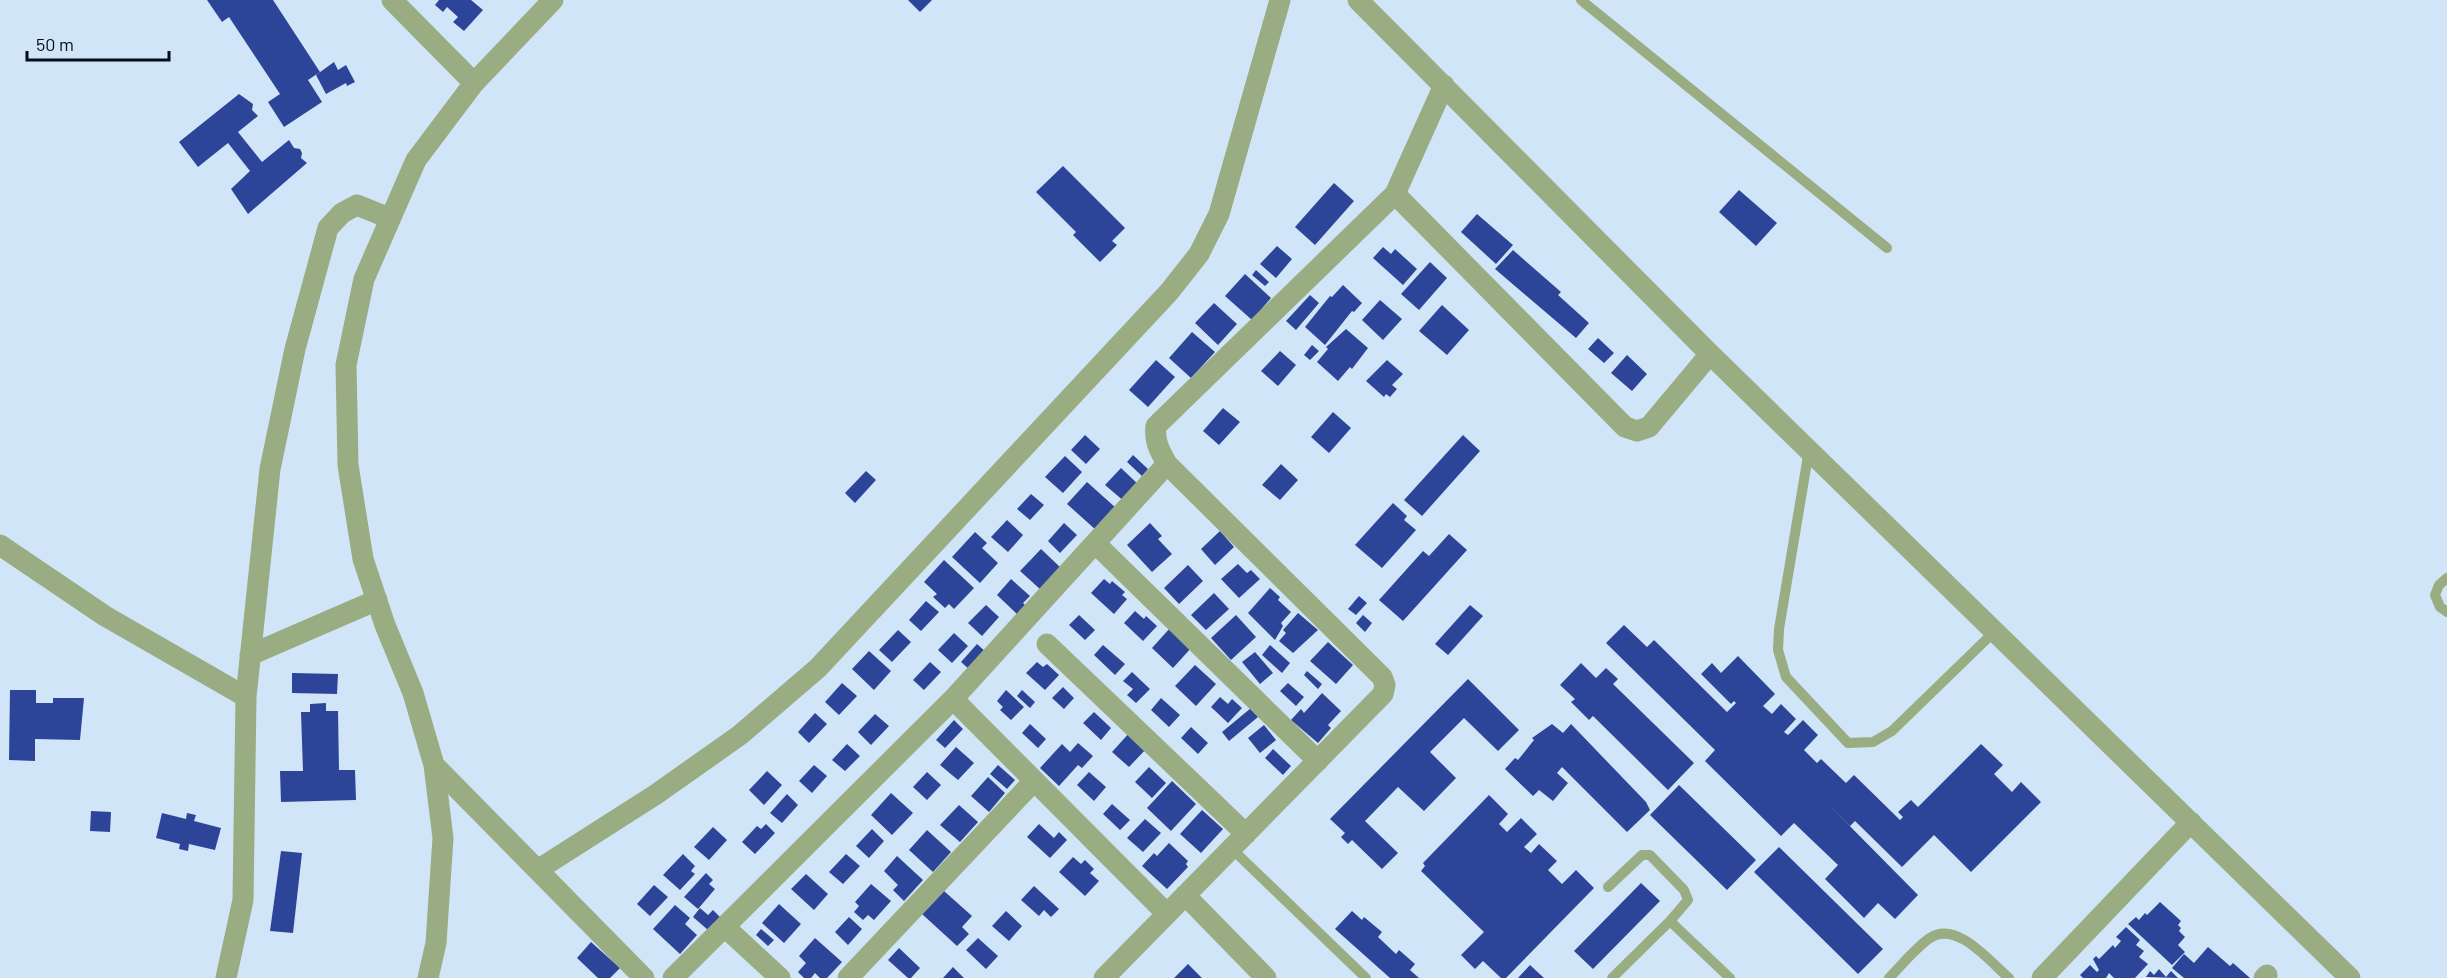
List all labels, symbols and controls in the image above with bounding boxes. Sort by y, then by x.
scale bar [27,24,170,62]
text: 50 m [36,33,74,55]

